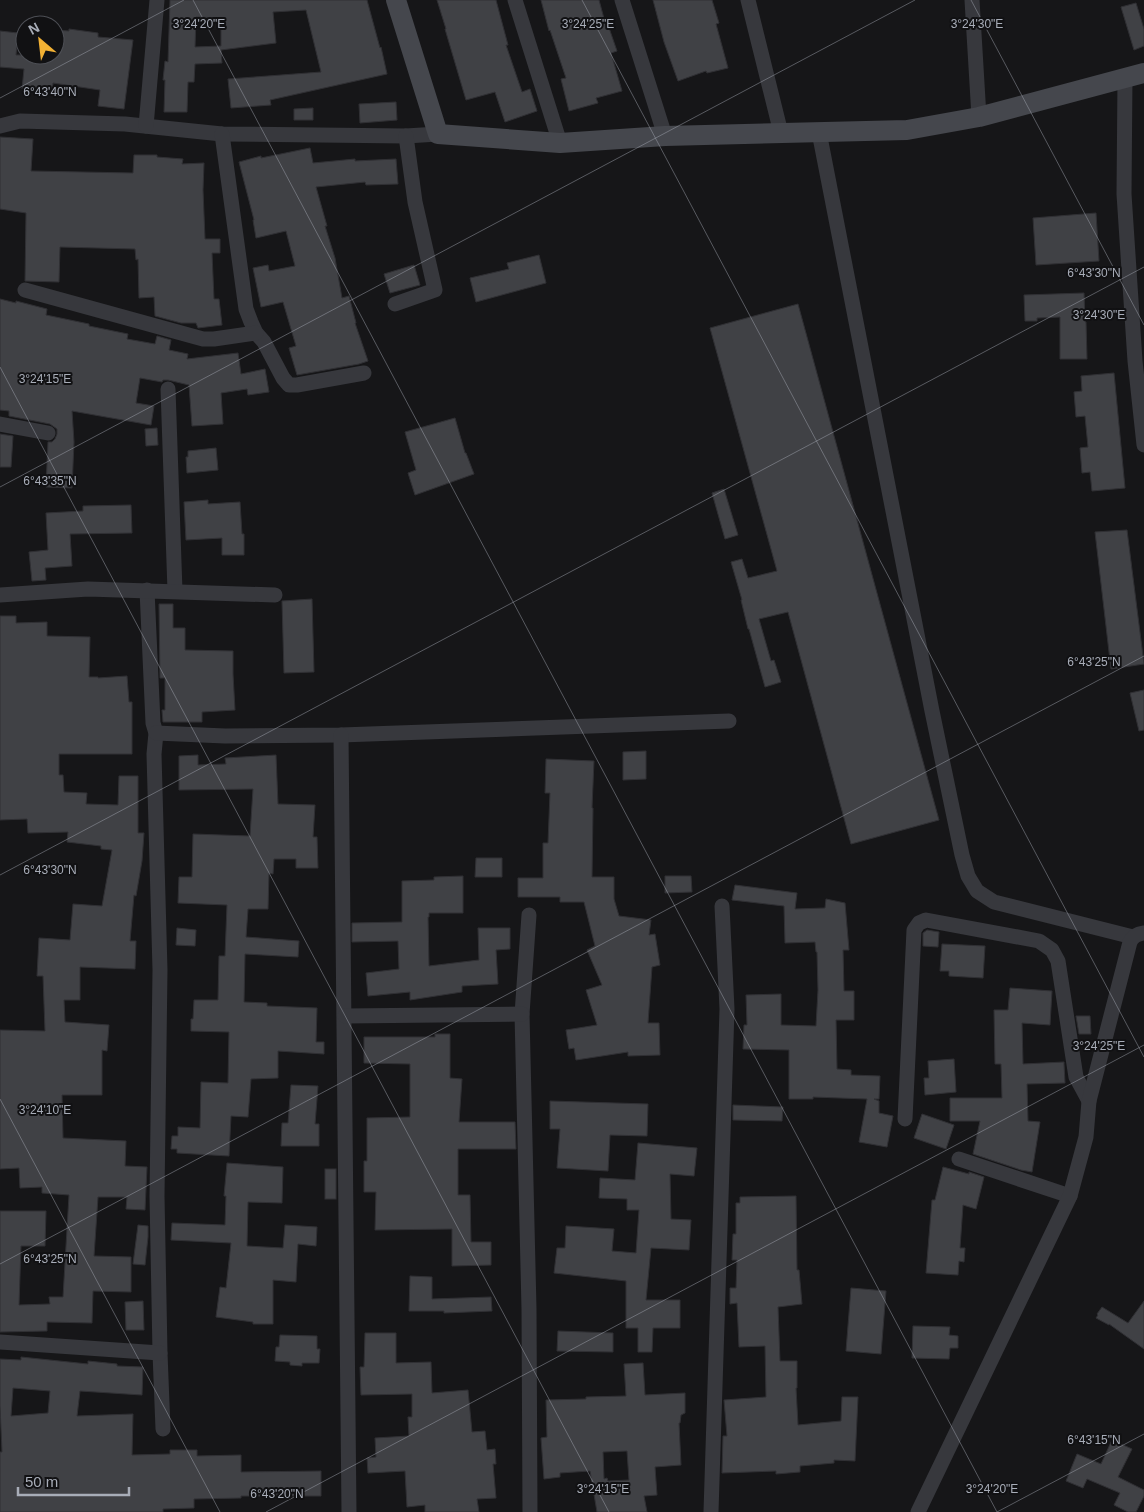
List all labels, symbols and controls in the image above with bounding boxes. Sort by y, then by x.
north arrow [15,15,65,65]
text: 3°24'20"E [173,17,225,31]
text: 3°24'25"E [562,17,614,31]
text: 3°24'30"E [951,17,1003,31]
text: N [26,19,42,38]
text: 6°43'40"N [23,85,77,99]
text: 6°43'30"N [1067,266,1121,280]
text: 3°24'30"E [1073,308,1125,322]
text: 3°24'15"E [19,372,71,386]
text: 6°43'35"N [23,474,77,488]
text: 6°43'25"N [1067,655,1121,669]
text: 6°43'30"N [23,863,77,877]
text: 3°24'25"E [1073,1039,1125,1053]
text: 3°24'10"E [19,1103,71,1117]
text: 6°43'25"N [23,1252,77,1266]
text: 6°43'15"N [1067,1433,1121,1447]
scale bar [18,1464,129,1496]
text: 50 m [25,1473,58,1490]
text: 3°24'15"E [577,1482,629,1496]
text: 3°24'20"E [966,1482,1018,1496]
text: 6°43'20"N [250,1487,304,1501]

